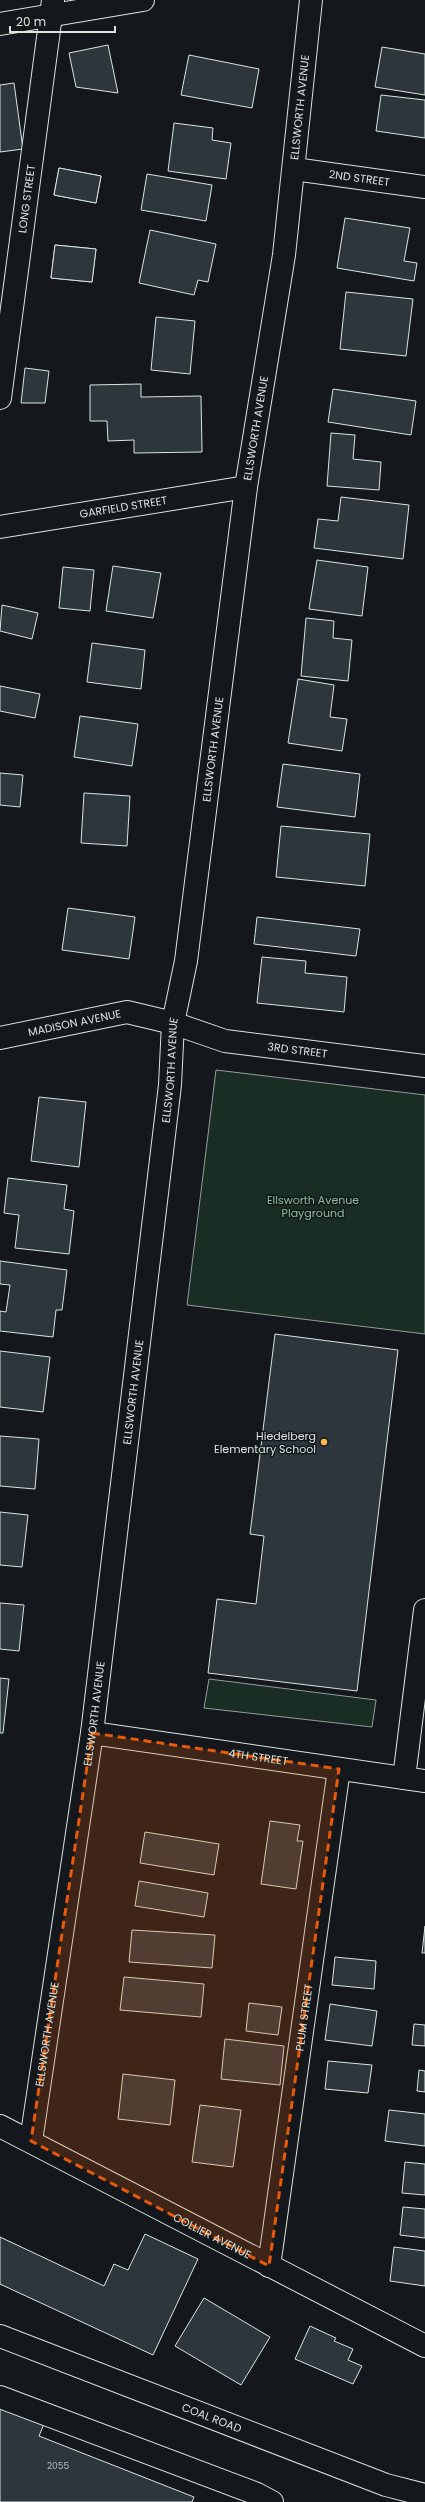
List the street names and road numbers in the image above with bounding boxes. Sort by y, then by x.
street label: ELLSWORTH AVENUE [286,54,313,161]
street label: LONG STREET [14,163,39,234]
street label: 2ND STREET [328,166,391,190]
street label: ELLSWORTH AVENUE [239,375,272,482]
street label: GARFIELD STREET [78,492,168,522]
street label: ELLSWORTH AVENUE [198,696,227,803]
street label: MADISON AVENUE [27,1005,122,1040]
street label: ELLSWORTH AVENUE [158,1016,182,1124]
street label: 3RD STREET [267,1038,328,1062]
street label: ELLSWORTH AVENUE [119,1339,147,1445]
street label: ELLSWORTH AVENUE [79,1660,109,1767]
street label: 4TH STREET [228,1745,289,1769]
street label: ELLSWORTH AVENUE [31,1981,63,2088]
street label: PLUM STREET [291,1983,317,2052]
street label: COLLIER AVENUE [170,2209,254,2263]
street label: COAL ROAD [180,2399,244,2437]

